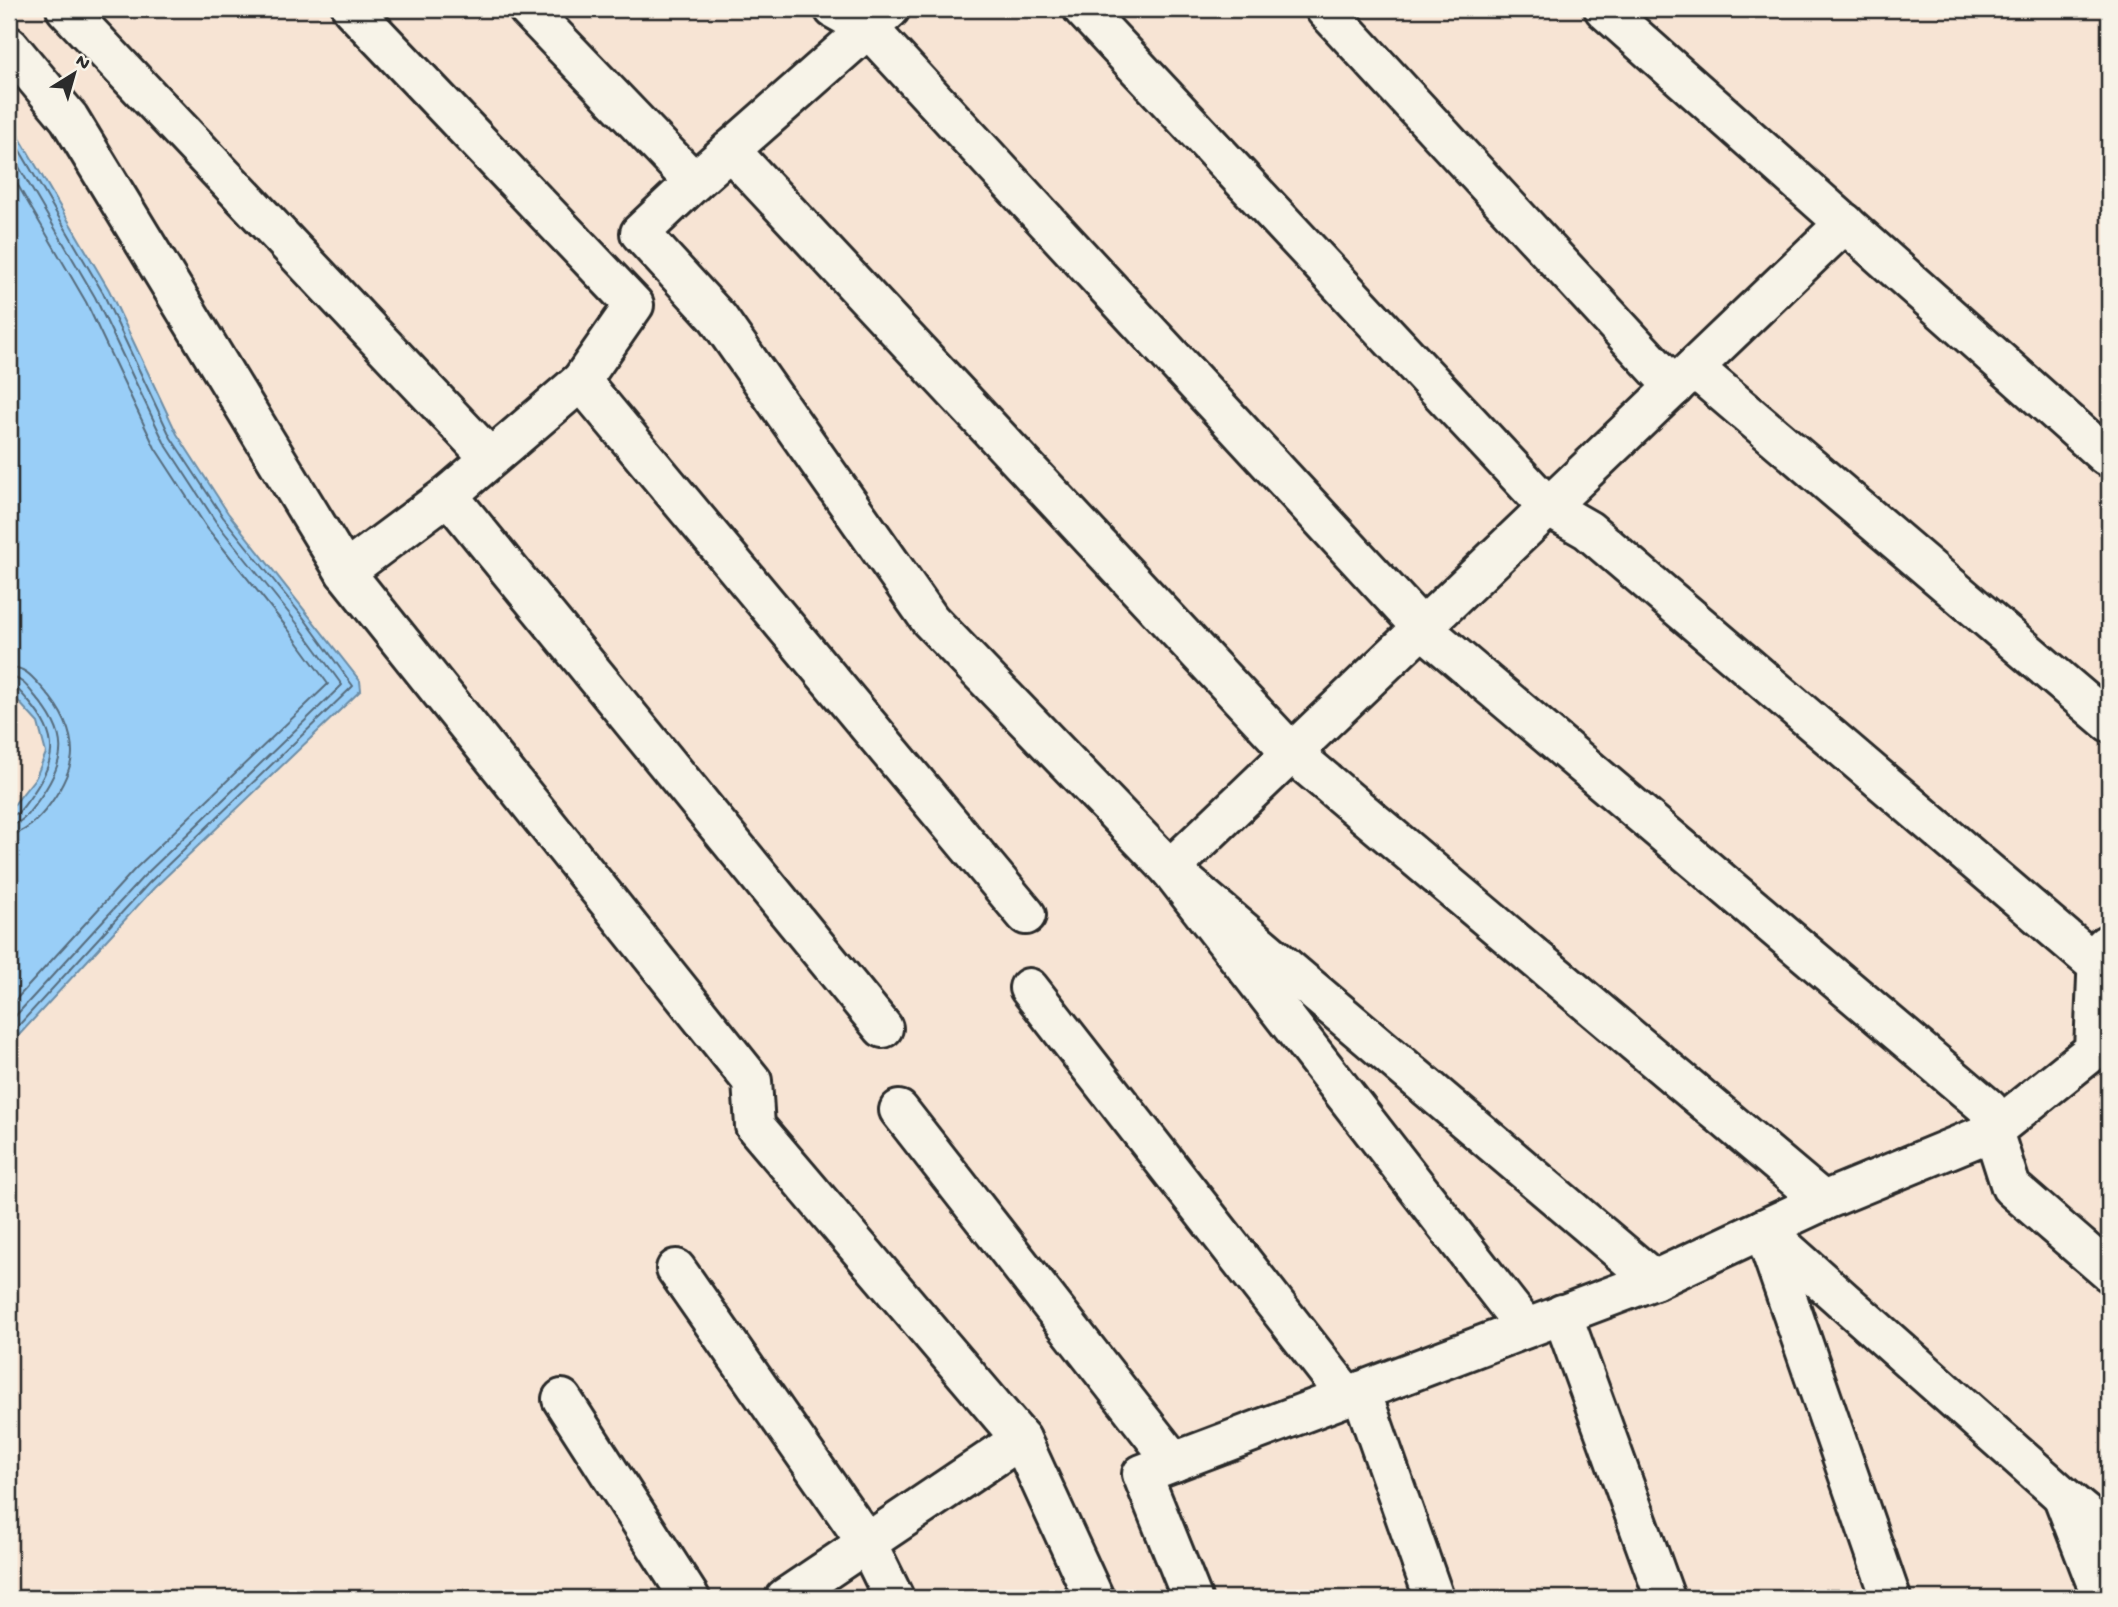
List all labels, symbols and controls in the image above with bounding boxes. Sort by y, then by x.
north arrow [38,38,108,108]
text: N [70,50,94,76]

